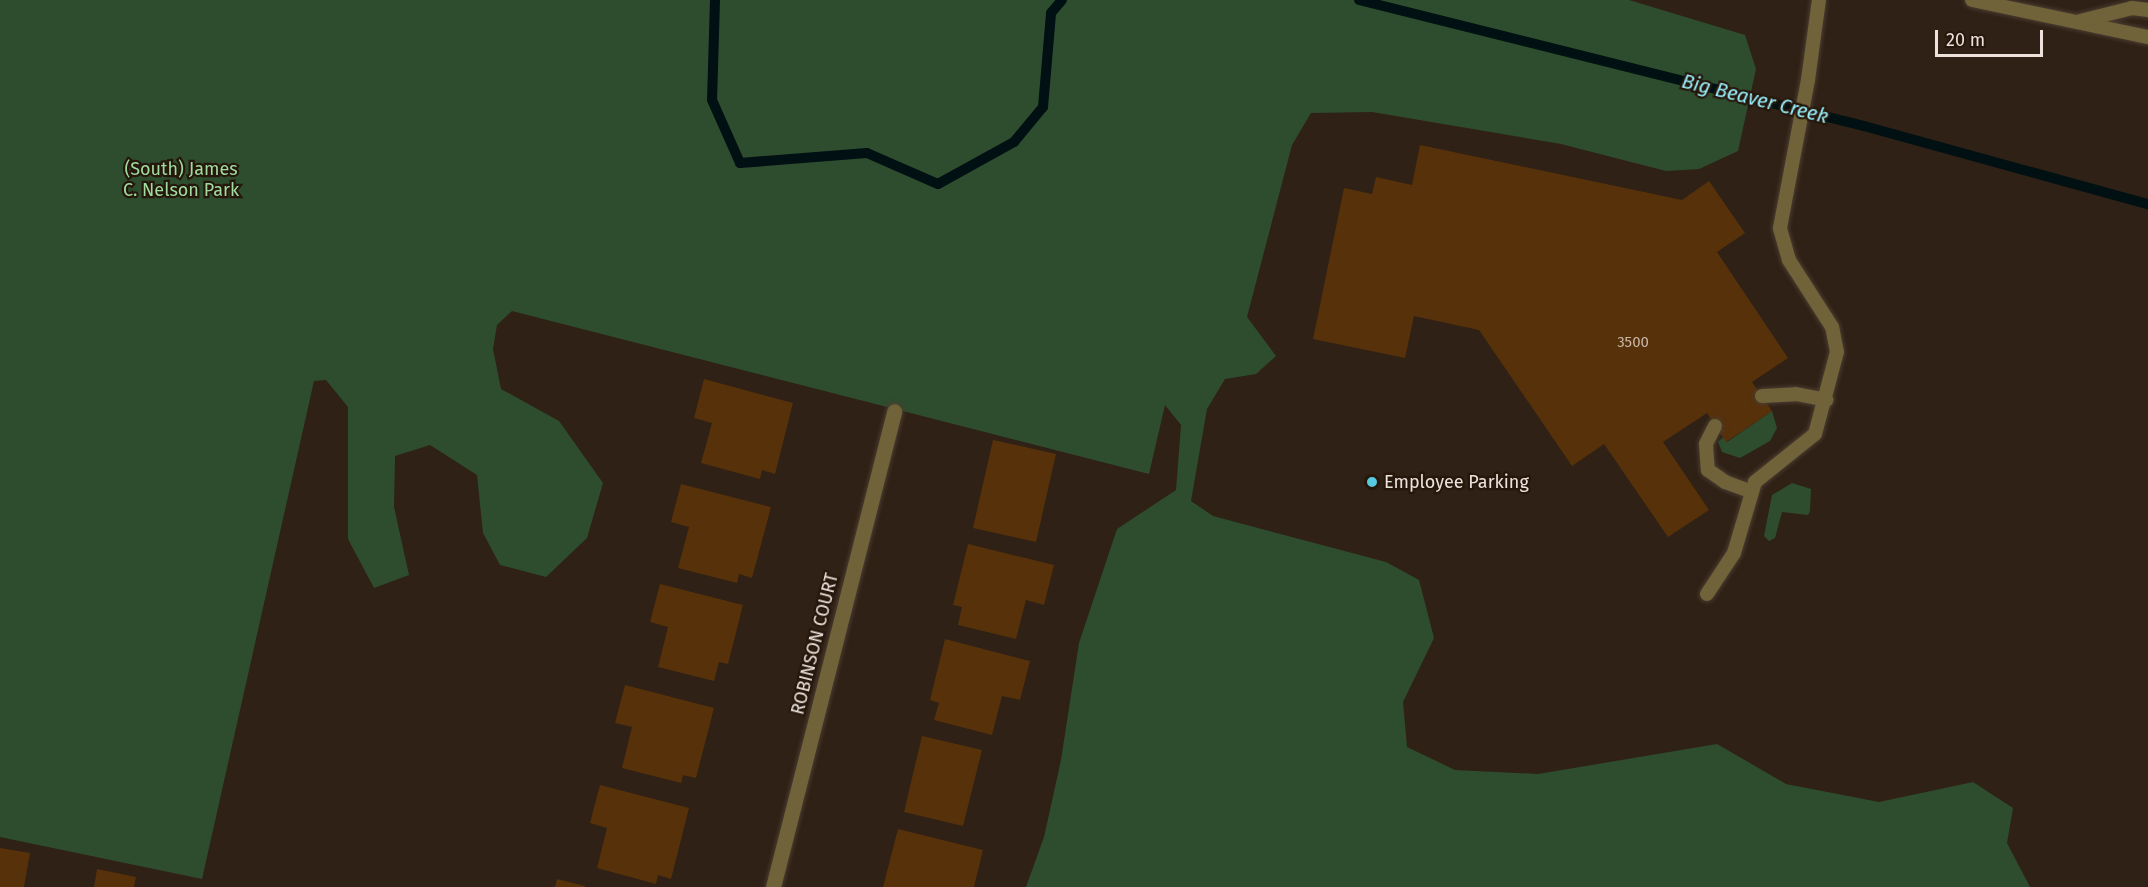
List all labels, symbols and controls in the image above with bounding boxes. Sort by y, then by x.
scale bar [1938,18,2046,56]
text: 20 m [1946,29,1985,51]
water label: Big Beaver Creek [1679,69,1831,129]
park label: (South) James C. Nelson Park [123,159,239,201]
house number: 3500 [1617,334,1649,352]
place label: Employee Parking [1384,471,1529,493]
marker: Employee Parking [1365,475,1379,489]
street label: ROBINSON COURT [787,571,843,717]

